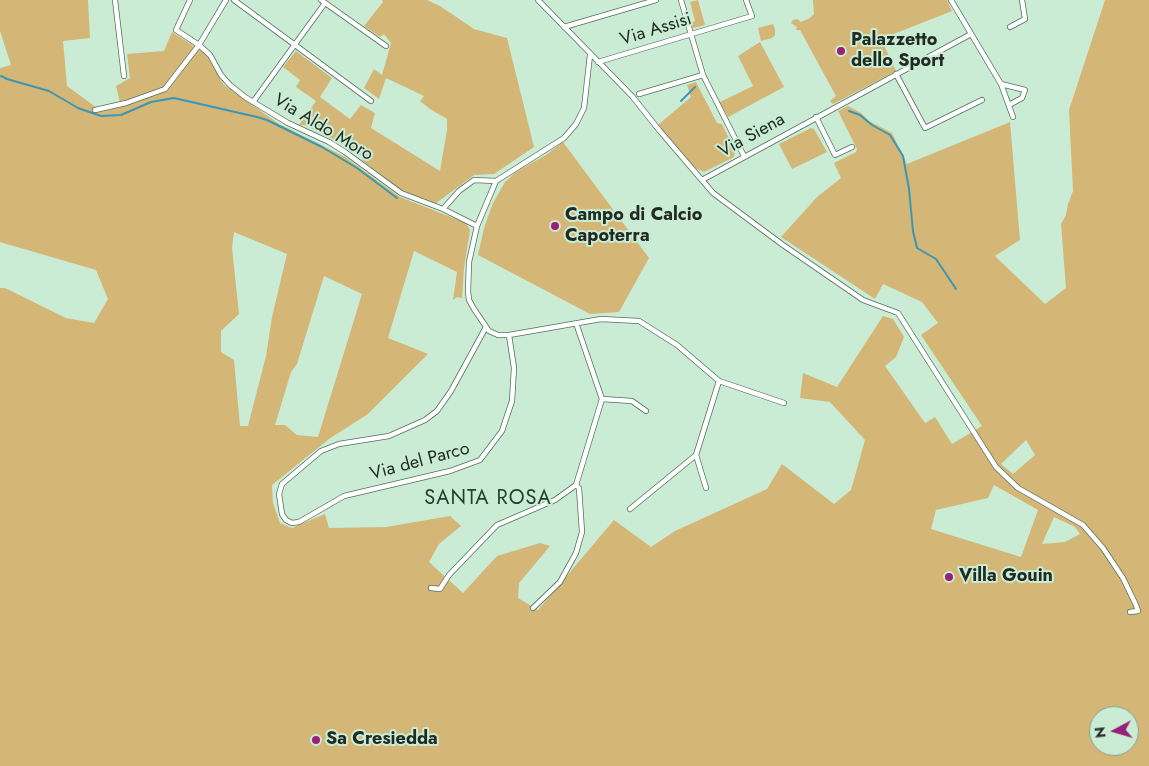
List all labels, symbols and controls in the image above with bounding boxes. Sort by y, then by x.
street label: Via Assisi [618,9,694,51]
place label: Palazzetto dello Sport [851,30,944,72]
marker: Palazzetto dello Sport [835,45,847,57]
street label: Via Aldo Moro [269,90,377,166]
street label: Via Siena [715,109,789,163]
place label: Campo di Calcio Capoterra [565,205,702,248]
marker: Campo di Calcio Capoterra [549,220,561,232]
street label: Via del Parco [368,438,472,486]
district label: SANTA ROSA [423,487,553,511]
place label: Villa Gouin [959,566,1053,588]
marker: Villa Gouin [943,571,955,583]
north arrow [1089,706,1139,756]
text: N [1090,726,1111,739]
place label: Sa Cresiedda [326,729,438,751]
marker: Sa Cresiedda [310,734,322,746]

